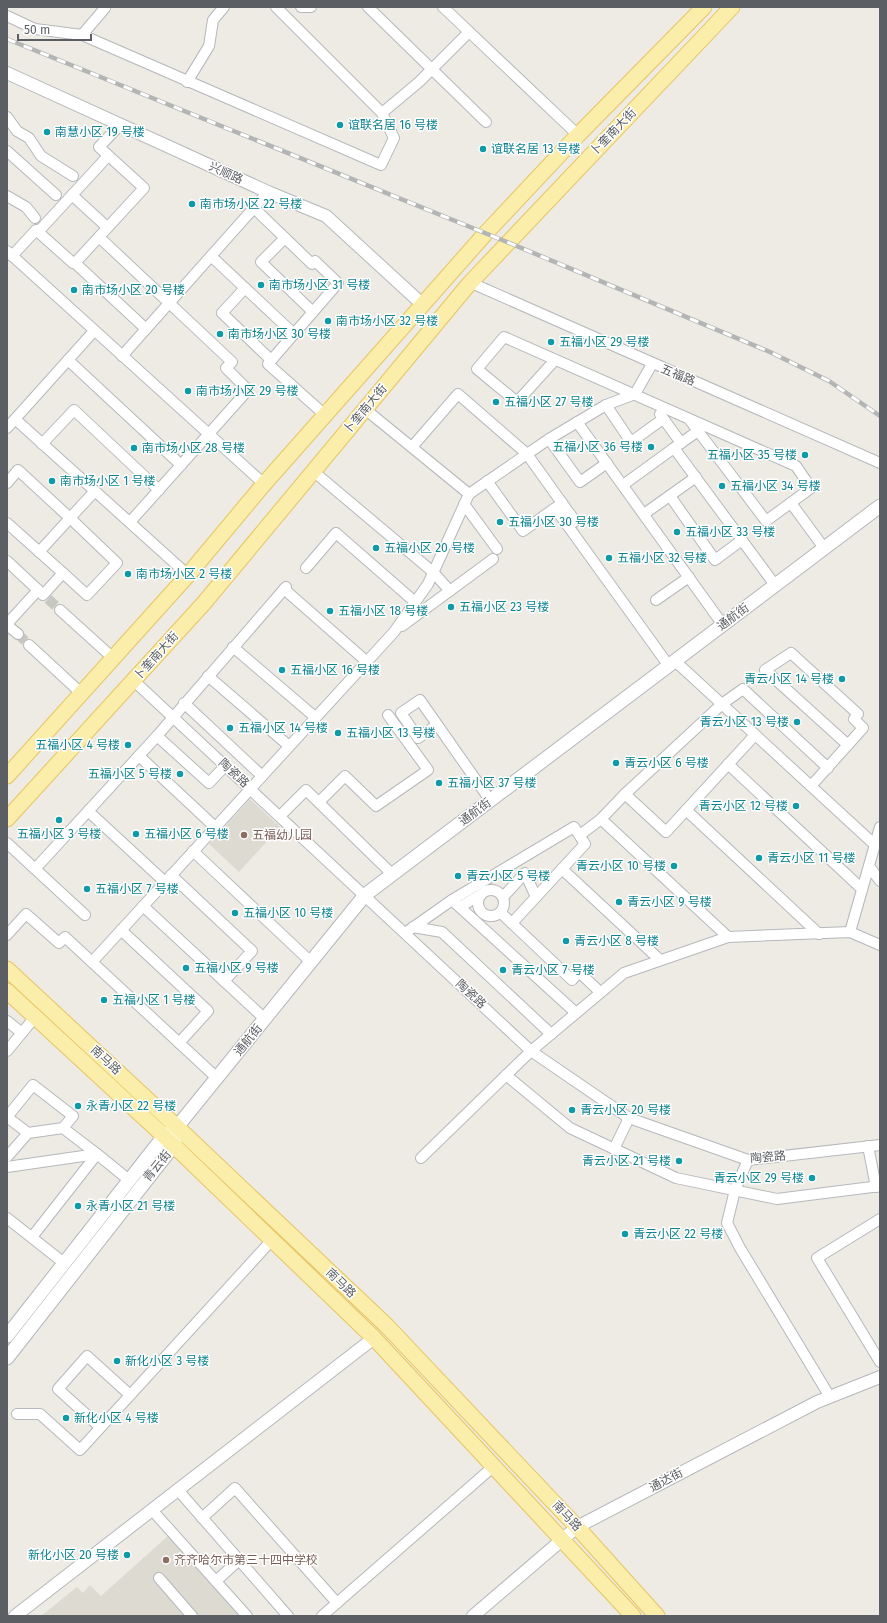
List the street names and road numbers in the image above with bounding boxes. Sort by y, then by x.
street label: 卜奎南大街 [587,106,639,158]
street label: 兴顺路 [207,159,245,187]
street label: 五福路 [659,362,697,388]
street label: 卜奎南大街 [340,382,390,436]
street label: 通航街 [714,601,752,633]
street label: 卜奎南大街 [131,629,181,683]
street label: 陶瓷路 [216,756,252,790]
street label: 通航街 [456,796,494,828]
street label: 陶瓷路 [453,977,489,1011]
street label: 通航街 [231,1022,265,1058]
street label: 南马路 [88,1043,124,1077]
street label: 青云街 [140,1148,174,1184]
street label: 陶瓷路 [749,1148,787,1166]
street label: 南马路 [323,1265,359,1301]
street label: 通达街 [647,1465,685,1495]
street label: 南马路 [550,1498,584,1534]

